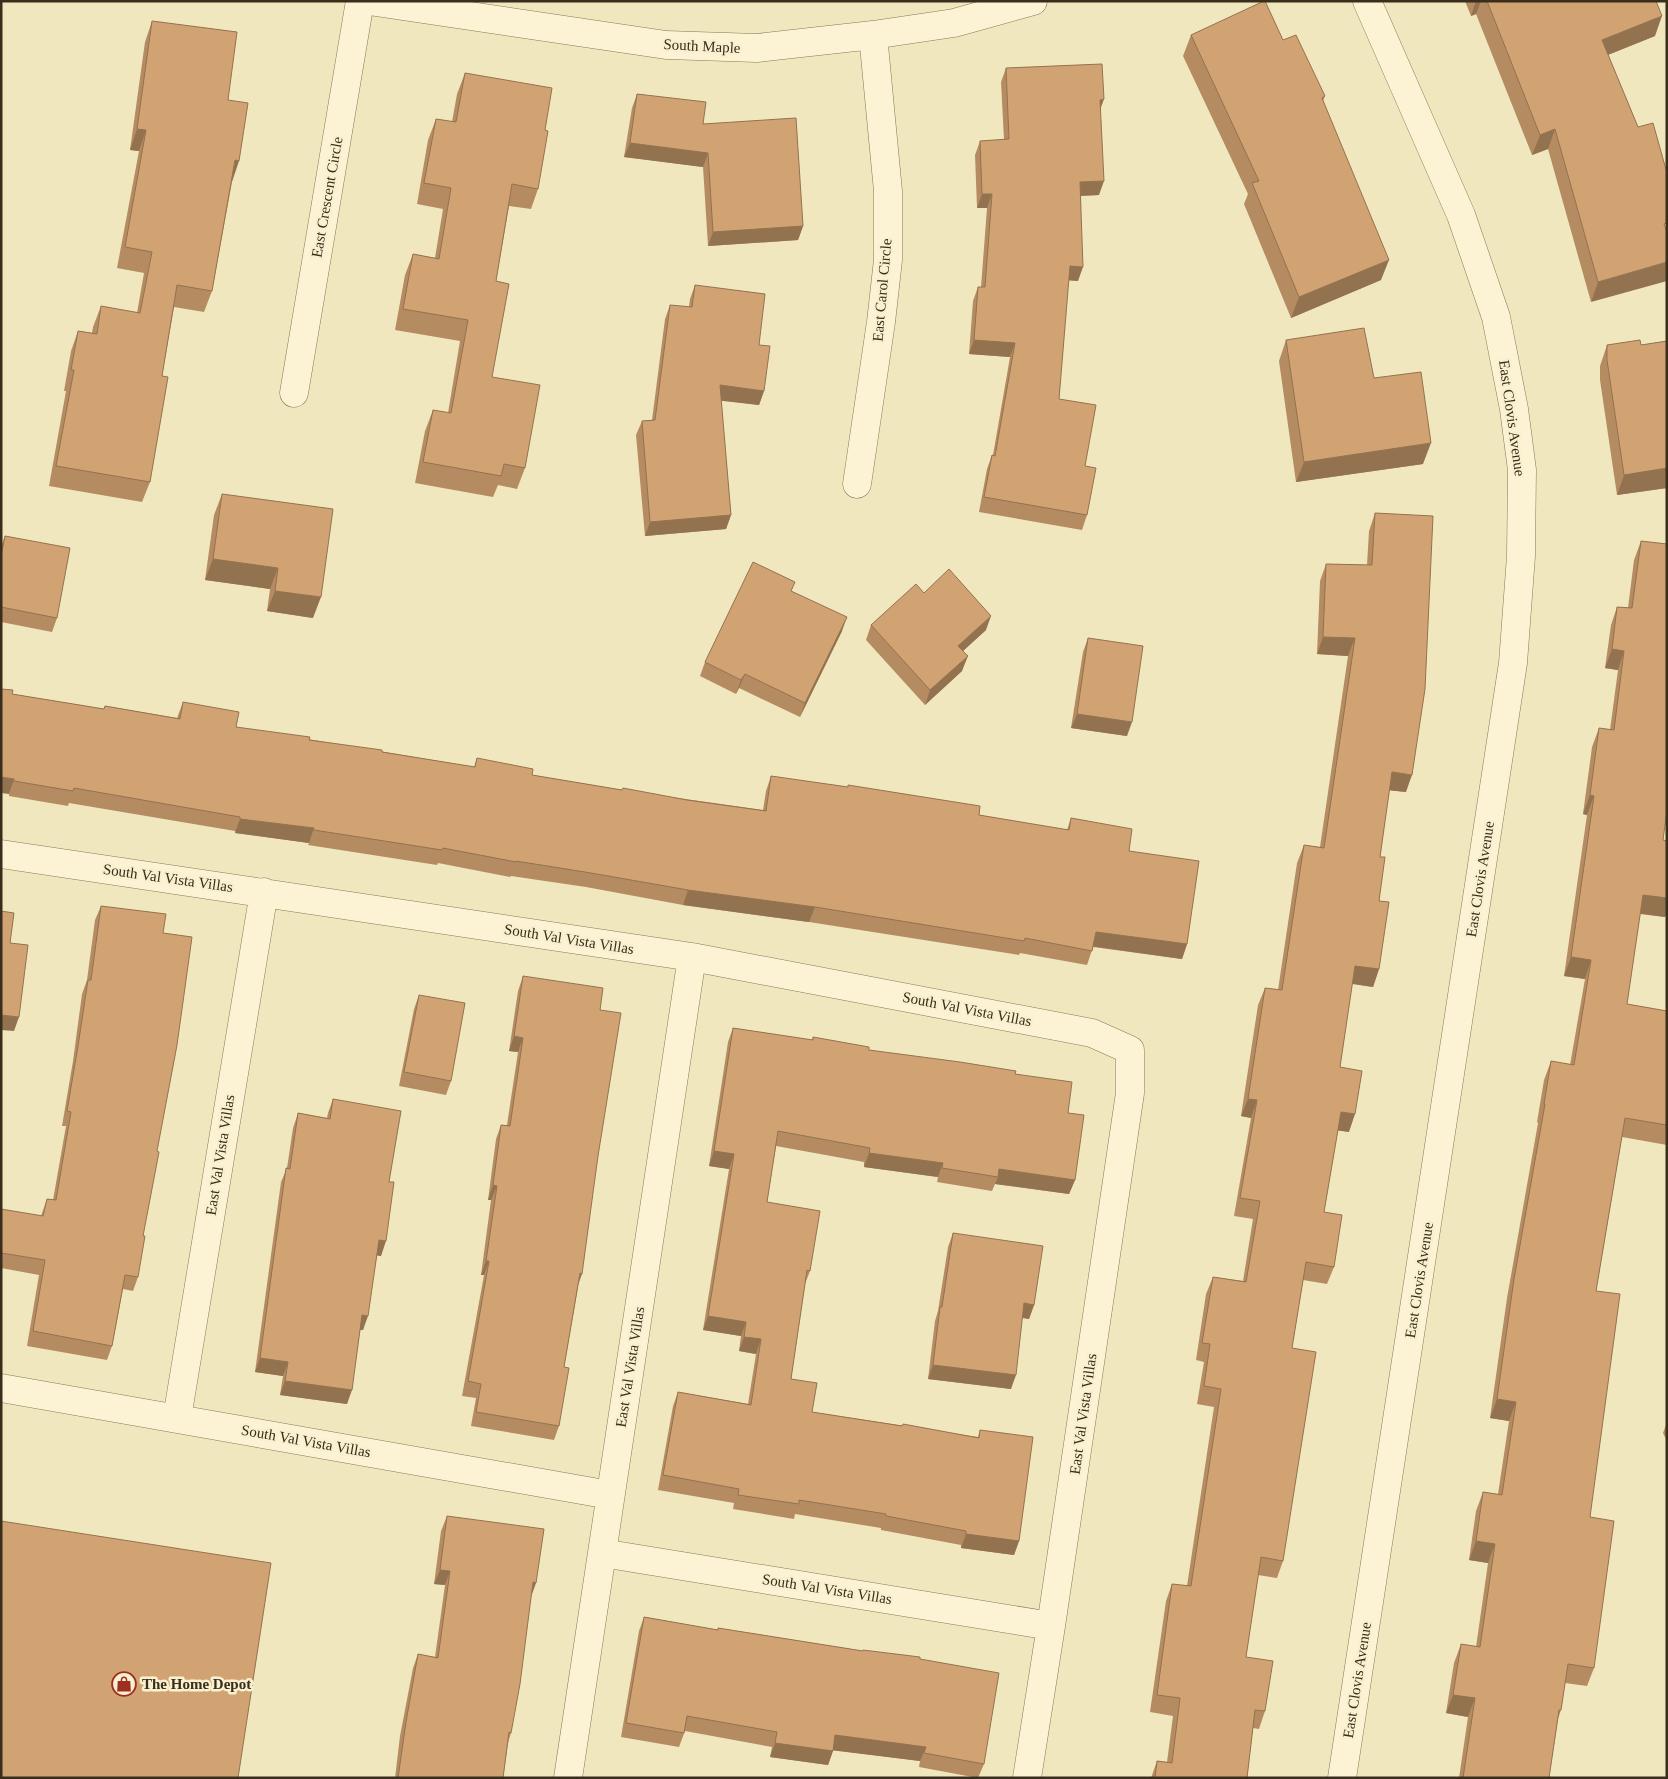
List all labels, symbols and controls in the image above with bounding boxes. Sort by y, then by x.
street label: South Maple [663,36,741,56]
street label: East Crescent Circle [308,135,346,259]
street label: East Carol Circle [870,238,895,342]
street label: East Clovis Avenue [1496,359,1528,477]
street label: East Clovis Avenue [1463,820,1497,938]
street label: South Val Vista Villas [102,861,234,895]
street label: South Val Vista Villas [503,921,635,957]
street label: South Val Vista Villas [901,989,1033,1029]
street label: East Val Vista Villas [203,1093,237,1216]
street label: East Clovis Avenue [1402,1221,1436,1339]
street label: East Val Vista Villas [613,1305,647,1428]
street label: East Val Vista Villas [1067,1352,1099,1475]
street label: South Val Vista Villas [240,1422,372,1460]
street label: South Val Vista Villas [761,1571,893,1607]
street label: East Clovis Avenue [1340,1621,1374,1739]
shop icon: The Home Depot [111,1671,137,1697]
place label: The Home Depot [142,1676,251,1692]

